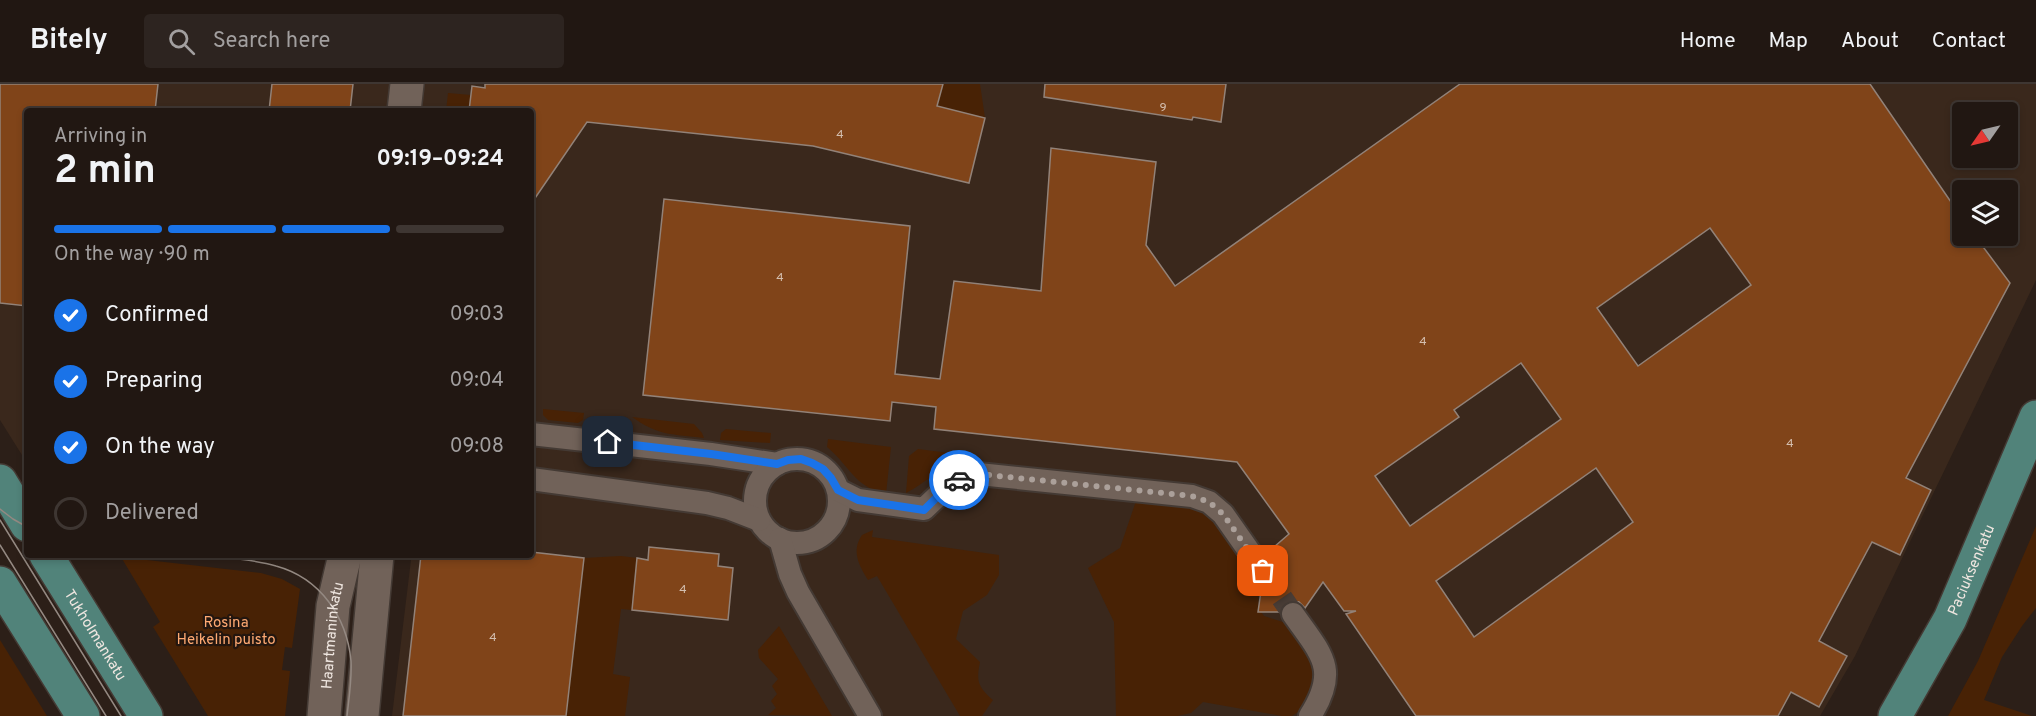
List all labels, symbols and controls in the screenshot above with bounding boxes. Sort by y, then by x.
search box [144,14,564,68]
text: Bitely [30,23,108,59]
icon: search [165,25,198,58]
text: Search here [213,28,330,55]
text: Home [1680,28,1736,55]
text: Map [1769,28,1808,55]
text: About [1841,28,1899,55]
text: Contact [1932,28,2006,55]
house number: 9 [1159,100,1167,116]
north arrow [1952,102,2018,168]
map controls [1952,102,2018,246]
text: Arriving in [54,124,147,150]
house number: 4 [836,127,844,143]
text: 09:19–09:24 [376,146,504,173]
text: 2 min [54,148,156,197]
button: layers [1952,180,2018,246]
text: On the way · 90 m [54,242,210,268]
house number: 4 [776,270,784,286]
icon: check [54,299,87,332]
text: Confirmed [105,302,209,329]
text: 09:03 [450,302,504,328]
house number: 4 [1419,334,1427,350]
icon: check [54,365,87,398]
text: Preparing [105,368,203,395]
text: 09:04 [449,368,504,394]
pin [582,416,633,467]
icon: home [591,425,624,458]
icon: check [54,431,87,464]
text: On the way [105,434,215,461]
text: 09:08 [450,434,504,460]
house number: 4 [1786,436,1794,452]
courier [929,450,989,510]
icon: car [943,464,976,497]
text: Delivered [105,500,199,527]
street label: Paciuksenkatu [1945,522,2000,619]
pin [1237,545,1288,596]
icon: bag [1246,554,1279,587]
street label: Haartmaninkatu [318,580,349,690]
house number: 4 [679,582,687,598]
street label: Tukholmankatu [59,586,130,685]
park label: Rosina Heikelin puisto [176,614,276,650]
house number: 4 [489,630,497,646]

